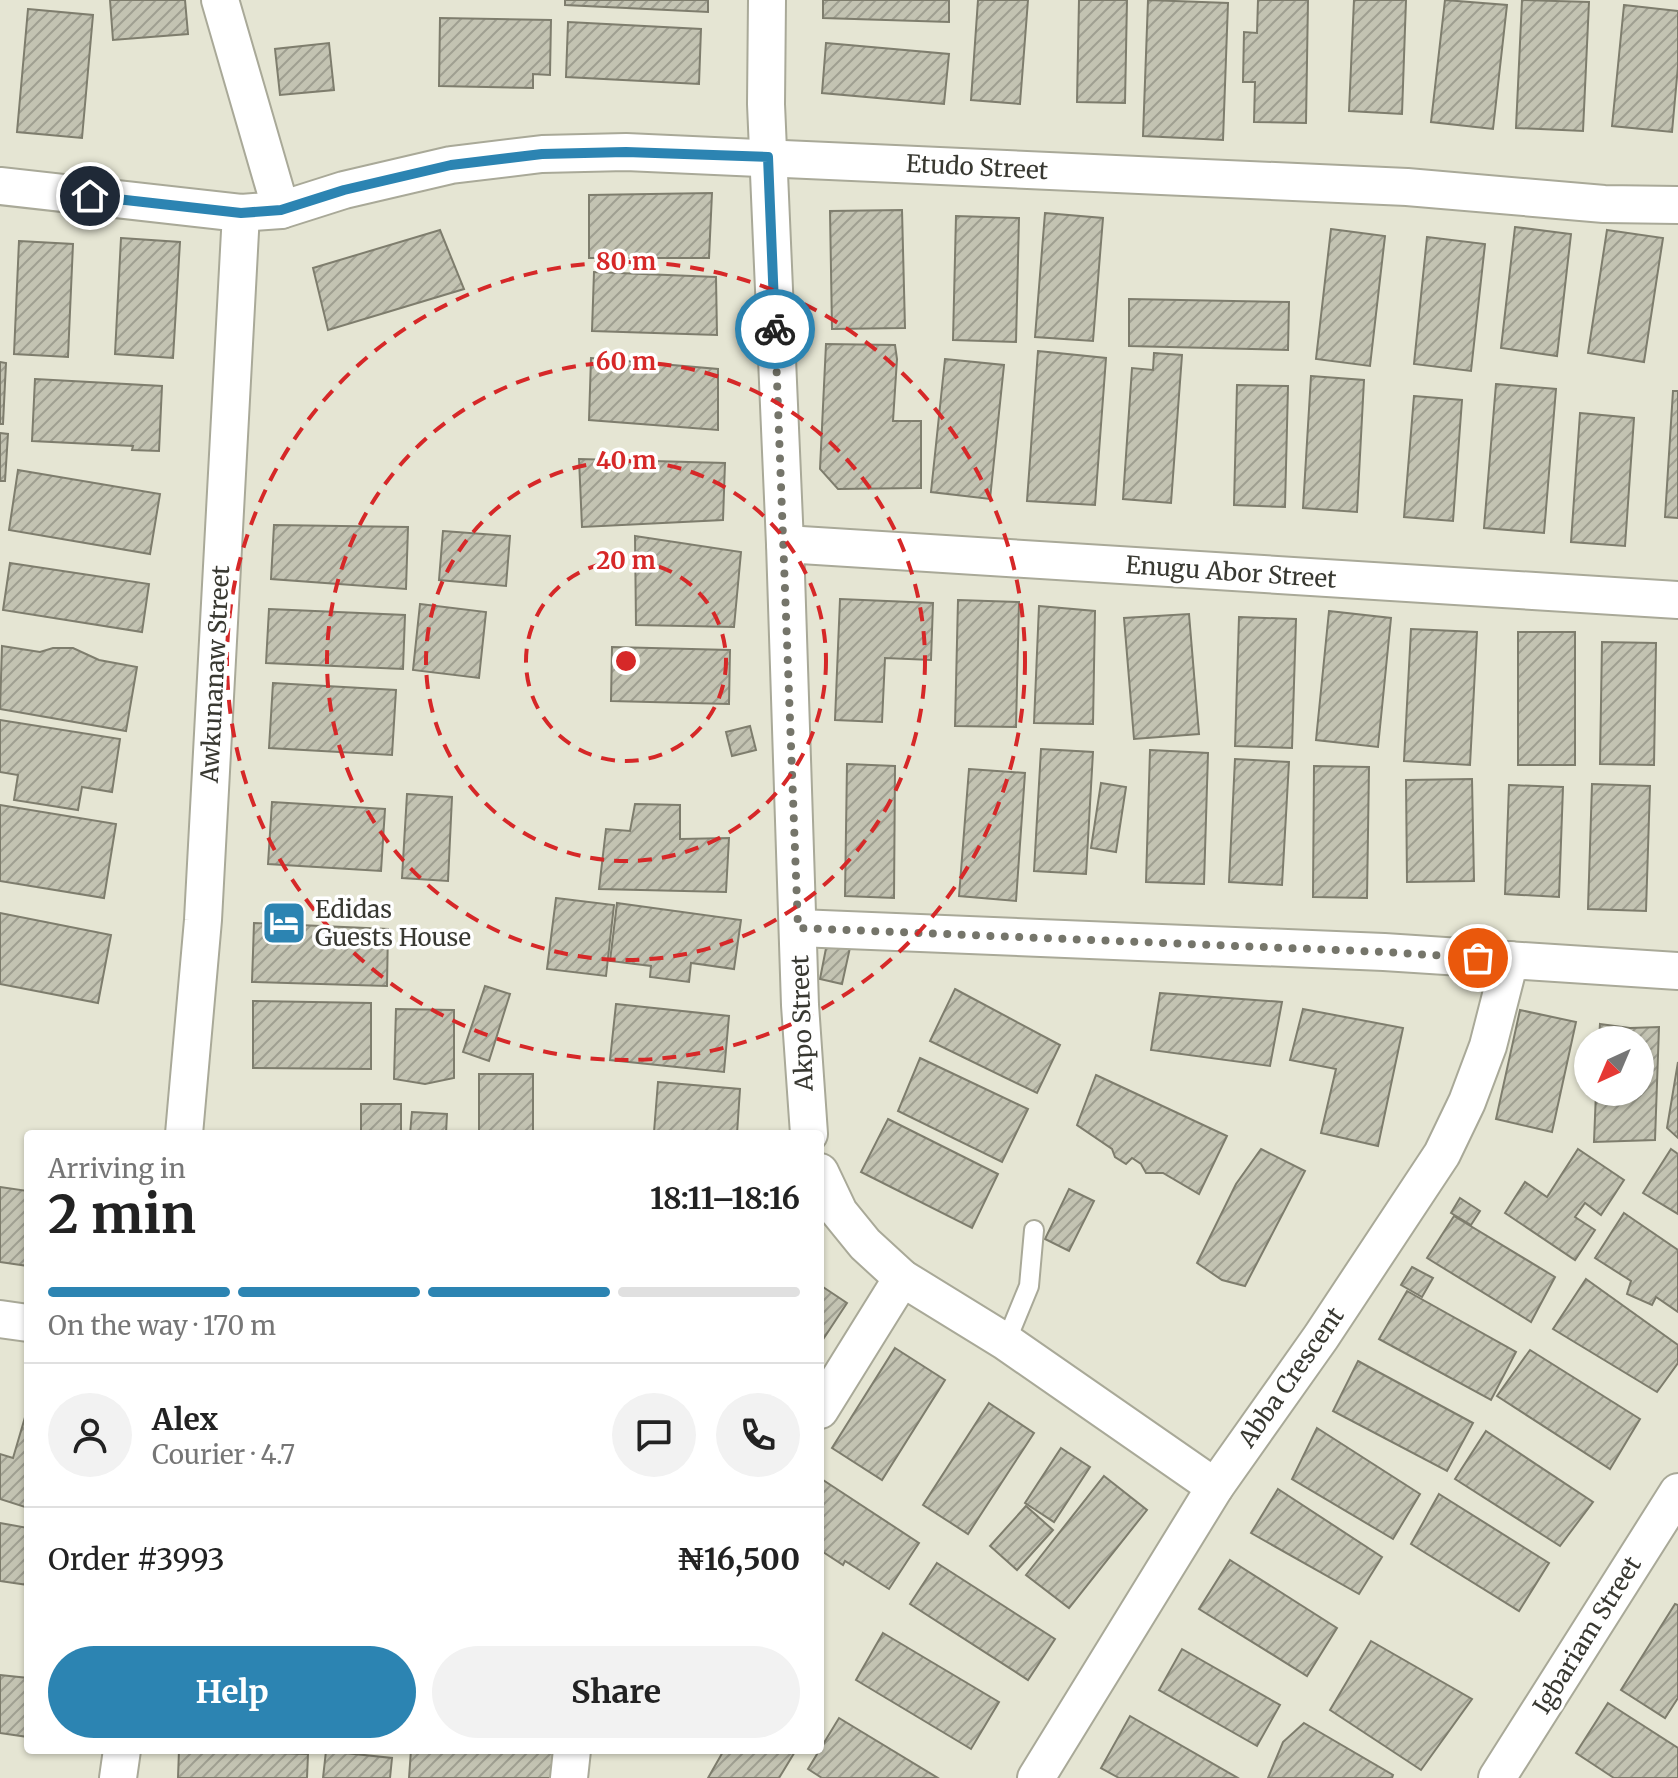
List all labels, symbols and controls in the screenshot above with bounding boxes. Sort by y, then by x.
street label: Etudo Street [905,148,1049,186]
pin [56,162,124,230]
icon: home [68,174,112,218]
text: 80 m [596,246,656,277]
courier [735,289,815,369]
icon: bike [753,307,797,351]
text: 60 m [596,346,656,377]
text: 40 m [596,445,656,476]
text: 20 m [596,545,656,576]
street label: Enugu Abor Street [1124,549,1338,595]
street label: Awkunanaw Street [194,564,236,785]
centre of rings [612,647,640,675]
place label: Edidas Guests House [315,894,471,953]
hotel icon: Edidas Guests House [260,899,308,947]
pin [1444,924,1512,992]
icon: bag [1456,936,1500,980]
street label: Akpo Street [784,954,820,1093]
north arrow [1574,1026,1654,1106]
map controls [1574,1026,1654,1106]
text: Arriving in [48,1152,186,1185]
text: 18:11–18:16 [650,1179,800,1217]
text: 2 min [48,1182,196,1247]
street label: Abba Crescent [1231,1301,1351,1454]
text: On the way · 170 m [48,1309,276,1342]
button: person [48,1393,132,1477]
button: chat [612,1393,696,1477]
button: phone [716,1393,800,1477]
text: Alex [152,1400,218,1438]
text: Courier · 4.7 [152,1438,295,1471]
text: Order #3993 [48,1540,225,1578]
text: ₦16,500 [676,1540,800,1578]
street label: Igbariam Street [1526,1550,1648,1719]
button: Help [48,1646,416,1738]
button: Share [432,1646,800,1738]

